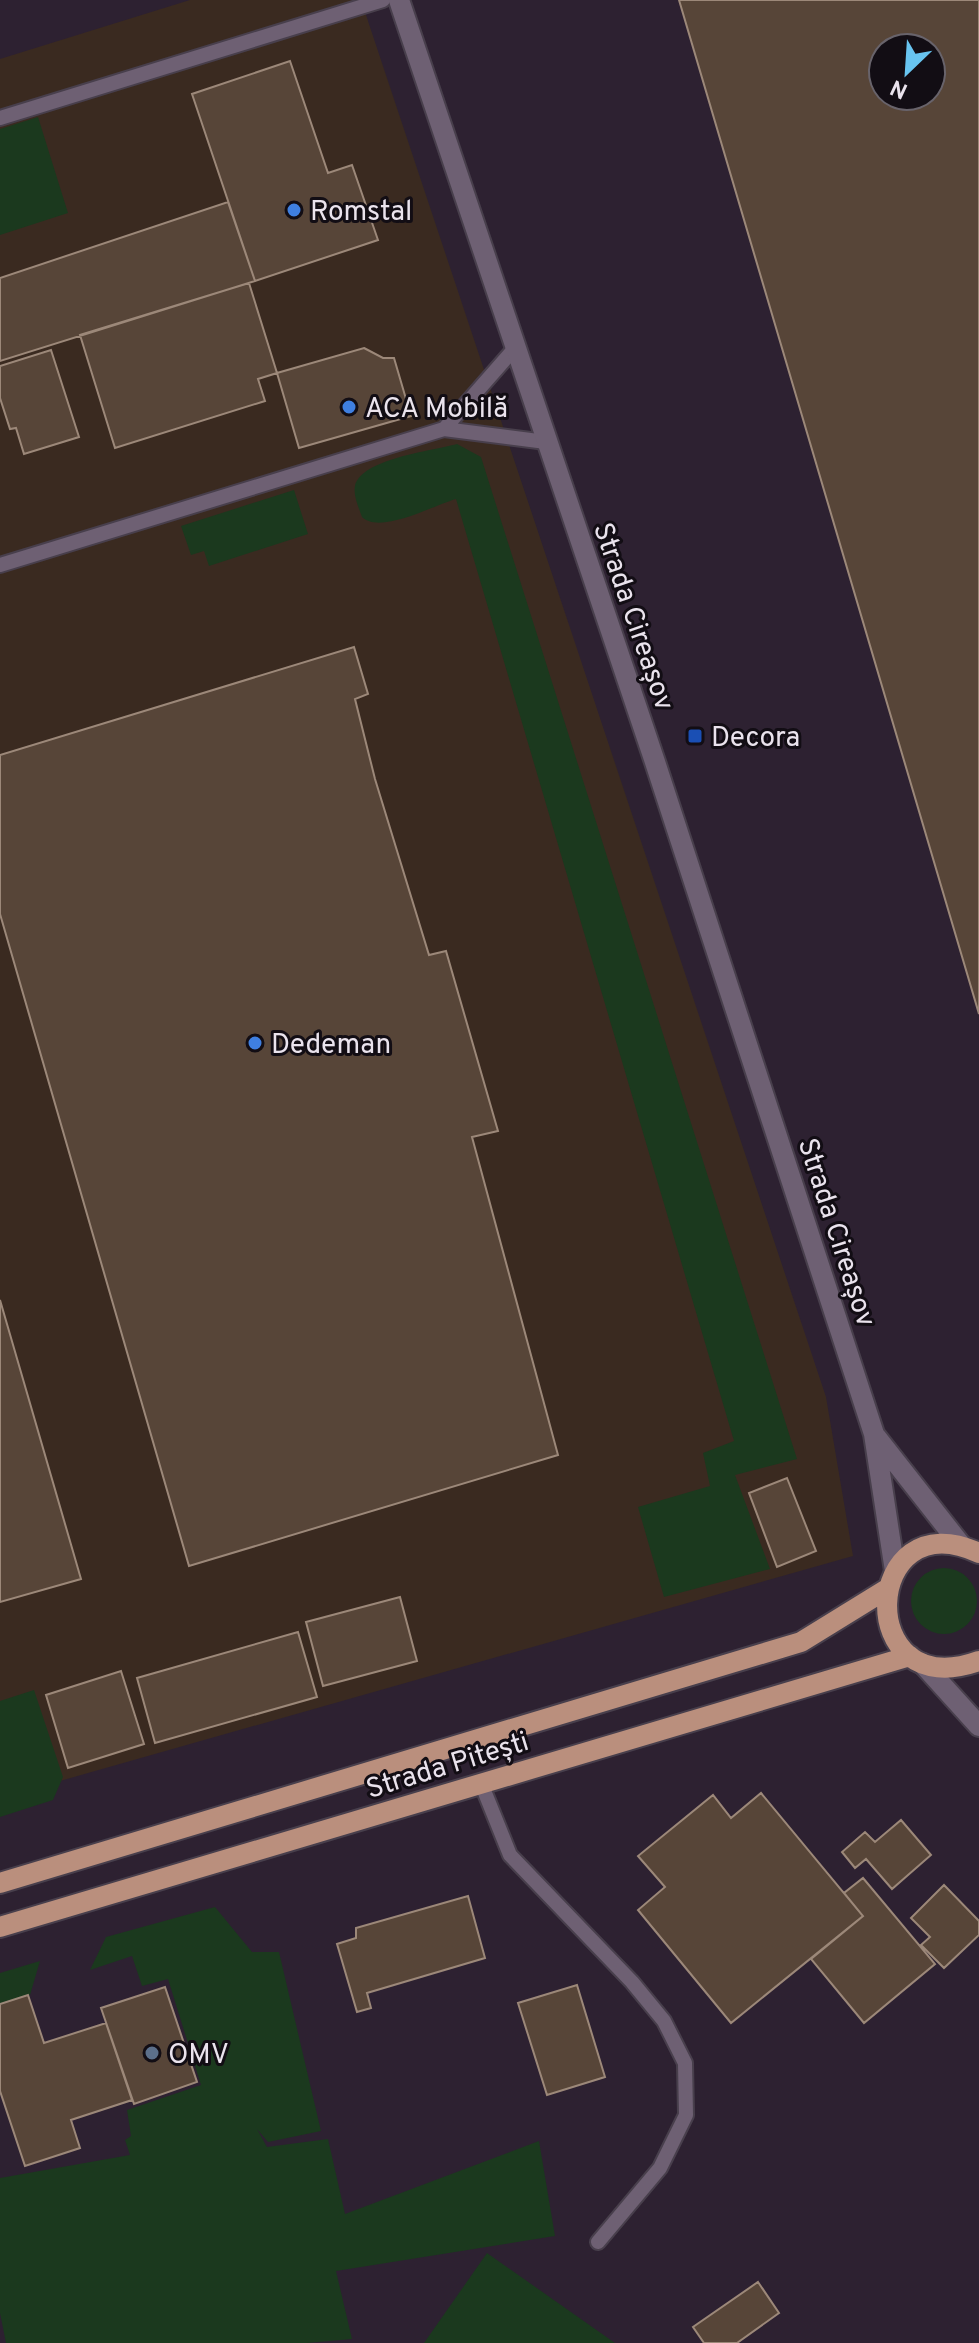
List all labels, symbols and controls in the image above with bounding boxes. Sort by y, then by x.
north arrow [867,32,947,112]
text: N [887,72,912,103]
place label: Romstal [310,195,412,231]
marker: Romstal [285,201,303,219]
place label: ACA Mobilă [365,392,508,428]
marker: ACA Mobilă [340,398,358,416]
street label: Strada Cireașov [583,518,681,716]
place label: Decora [711,721,800,757]
marker: Decora [686,727,704,745]
place label: Dedeman [271,1028,391,1064]
marker: Dedeman [246,1034,264,1052]
street label: Strada Cireașov [788,1134,883,1332]
street label: Strada Pitești [362,1725,534,1809]
place label: OMV [168,2038,229,2074]
marker: OMV [143,2044,161,2062]

